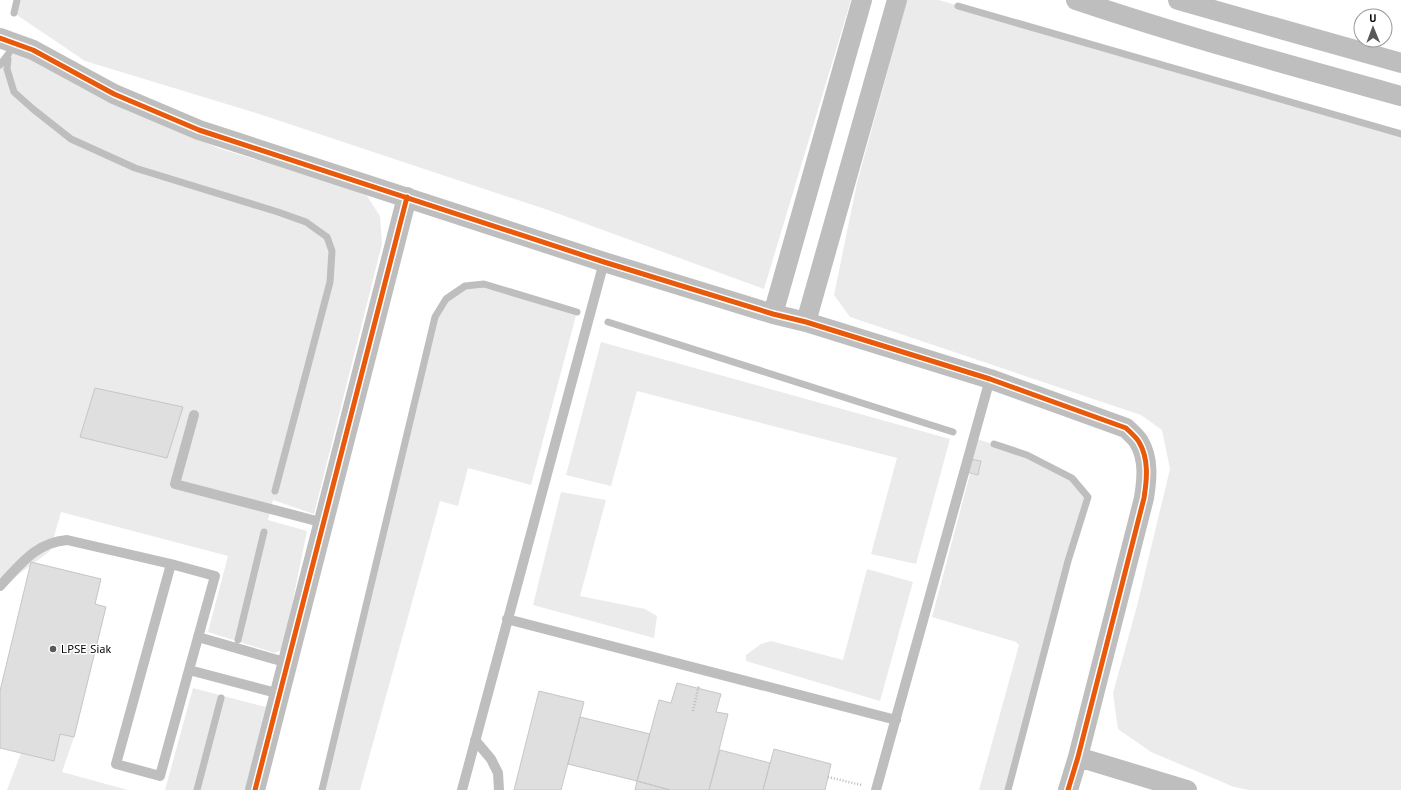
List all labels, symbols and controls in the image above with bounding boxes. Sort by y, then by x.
north arrow [1353,8,1393,48]
text: U [1369,11,1376,25]
place label: LPSE Siak [61,641,111,656]
marker: LPSE Siak [48,644,58,654]

